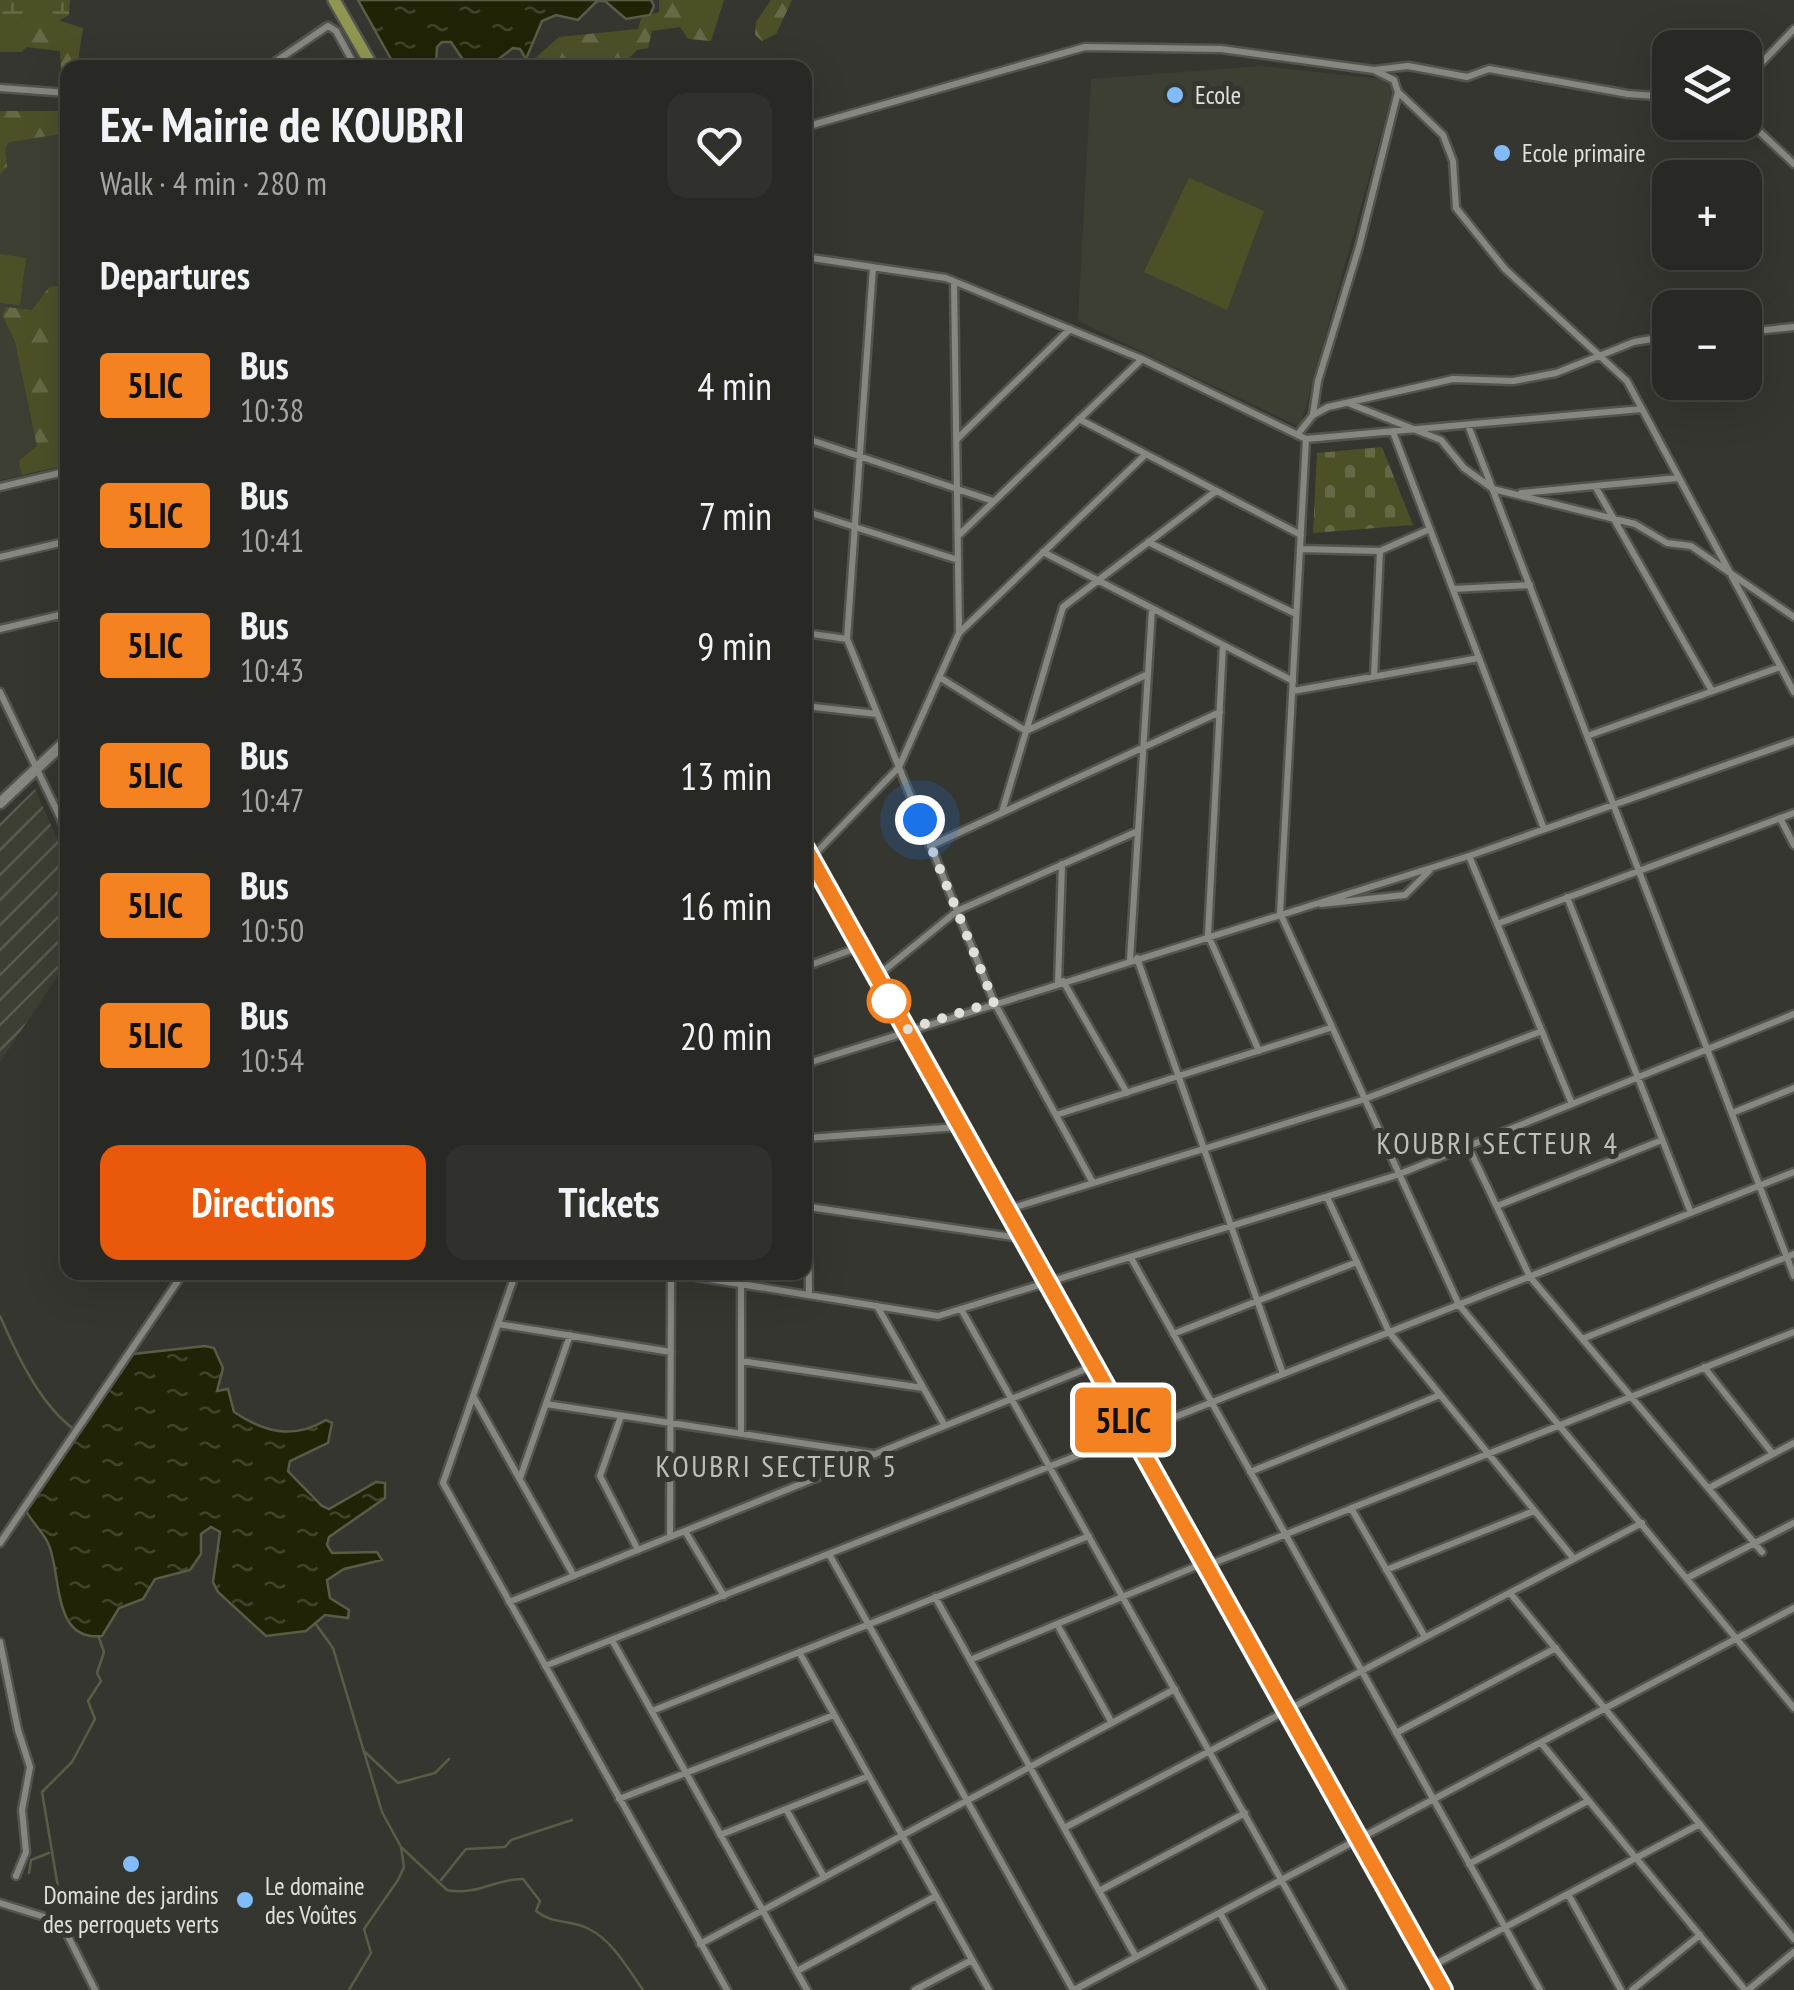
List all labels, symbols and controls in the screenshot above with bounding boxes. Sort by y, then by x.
map controls [1652,30,1762,400]
button: layers [1652,30,1762,140]
place label: Ecole [1195,79,1241,111]
marker: Ecole [1164,84,1186,106]
text: Ex- Mairie de KOUBRI [100,93,465,155]
button: heart [667,93,772,198]
place label: Ecole primaire [1522,137,1645,169]
marker: Ecole primaire [1491,142,1513,164]
button: + [1652,160,1762,270]
text: Walk · 4 min · 280 m [100,162,327,204]
text: Departures [100,250,250,299]
button: − [1652,290,1762,400]
text: Bus [240,340,289,389]
text: 4 min [697,361,772,410]
text: 5LIC [127,362,183,408]
text: 10:38 [240,389,304,431]
text: Bus [240,470,289,519]
text: 7 min [699,491,772,540]
text: 5LIC [127,492,183,538]
text: 10:41 [240,519,304,561]
text: Bus [240,600,289,649]
text: 9 min [697,621,772,670]
text: 5LIC [127,622,183,668]
text: 10:43 [240,649,304,691]
text: Bus [240,730,289,779]
text: 13 min [680,751,772,800]
text: 5LIC [127,752,183,798]
text: 10:47 [240,779,304,821]
your location [895,795,945,845]
text: Bus [240,860,289,909]
text: 16 min [680,881,772,930]
text: 5LIC [127,882,183,928]
text: 10:50 [240,909,304,951]
unlabelled marker [868,980,910,1022]
text: Bus [240,990,289,1039]
text: 20 min [680,1011,772,1060]
text: 5LIC [127,1012,183,1058]
text: 10:54 [240,1039,304,1081]
district label: KOUBRI SECTEUR 4 [1376,1123,1620,1162]
button: Directions [100,1145,426,1260]
button: Tickets [446,1145,772,1260]
line badge: 5LIC [1053,1388,1193,1452]
text: 5LIC [1095,1397,1151,1443]
district label: KOUBRI SECTEUR 5 [655,1446,899,1485]
marker: Domaine des jardins des perroquets verts [120,1853,142,1875]
place label: Le domaine des Voûtes [265,1870,365,1931]
place label: Domaine des jardins des perroquets verts [43,1879,219,1940]
marker: Le domaine des Voûtes [234,1889,256,1911]

